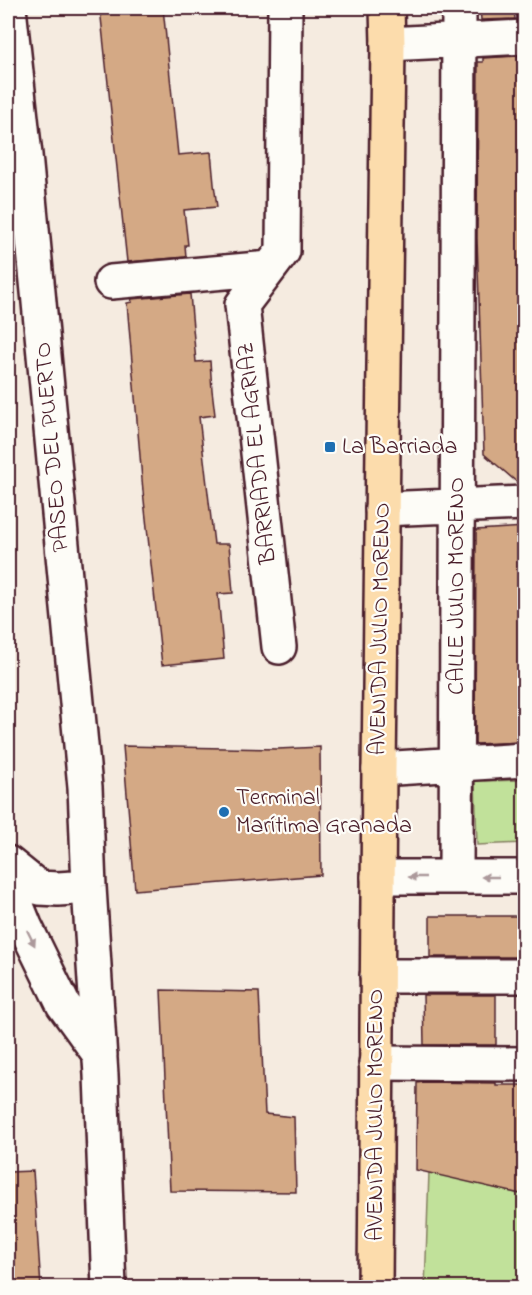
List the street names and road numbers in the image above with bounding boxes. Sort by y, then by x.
street label: PASEO DEL PUERTO [26,340,80,554]
street label: BARRIADA EL AGRIAZ [229,340,287,567]
street label: CALLE JULIO MORENO [440,477,475,695]
street label: AVENIDA JULIO MORENO [361,502,401,756]
street label: AVENIDA JULIO MORENO [359,989,394,1241]

